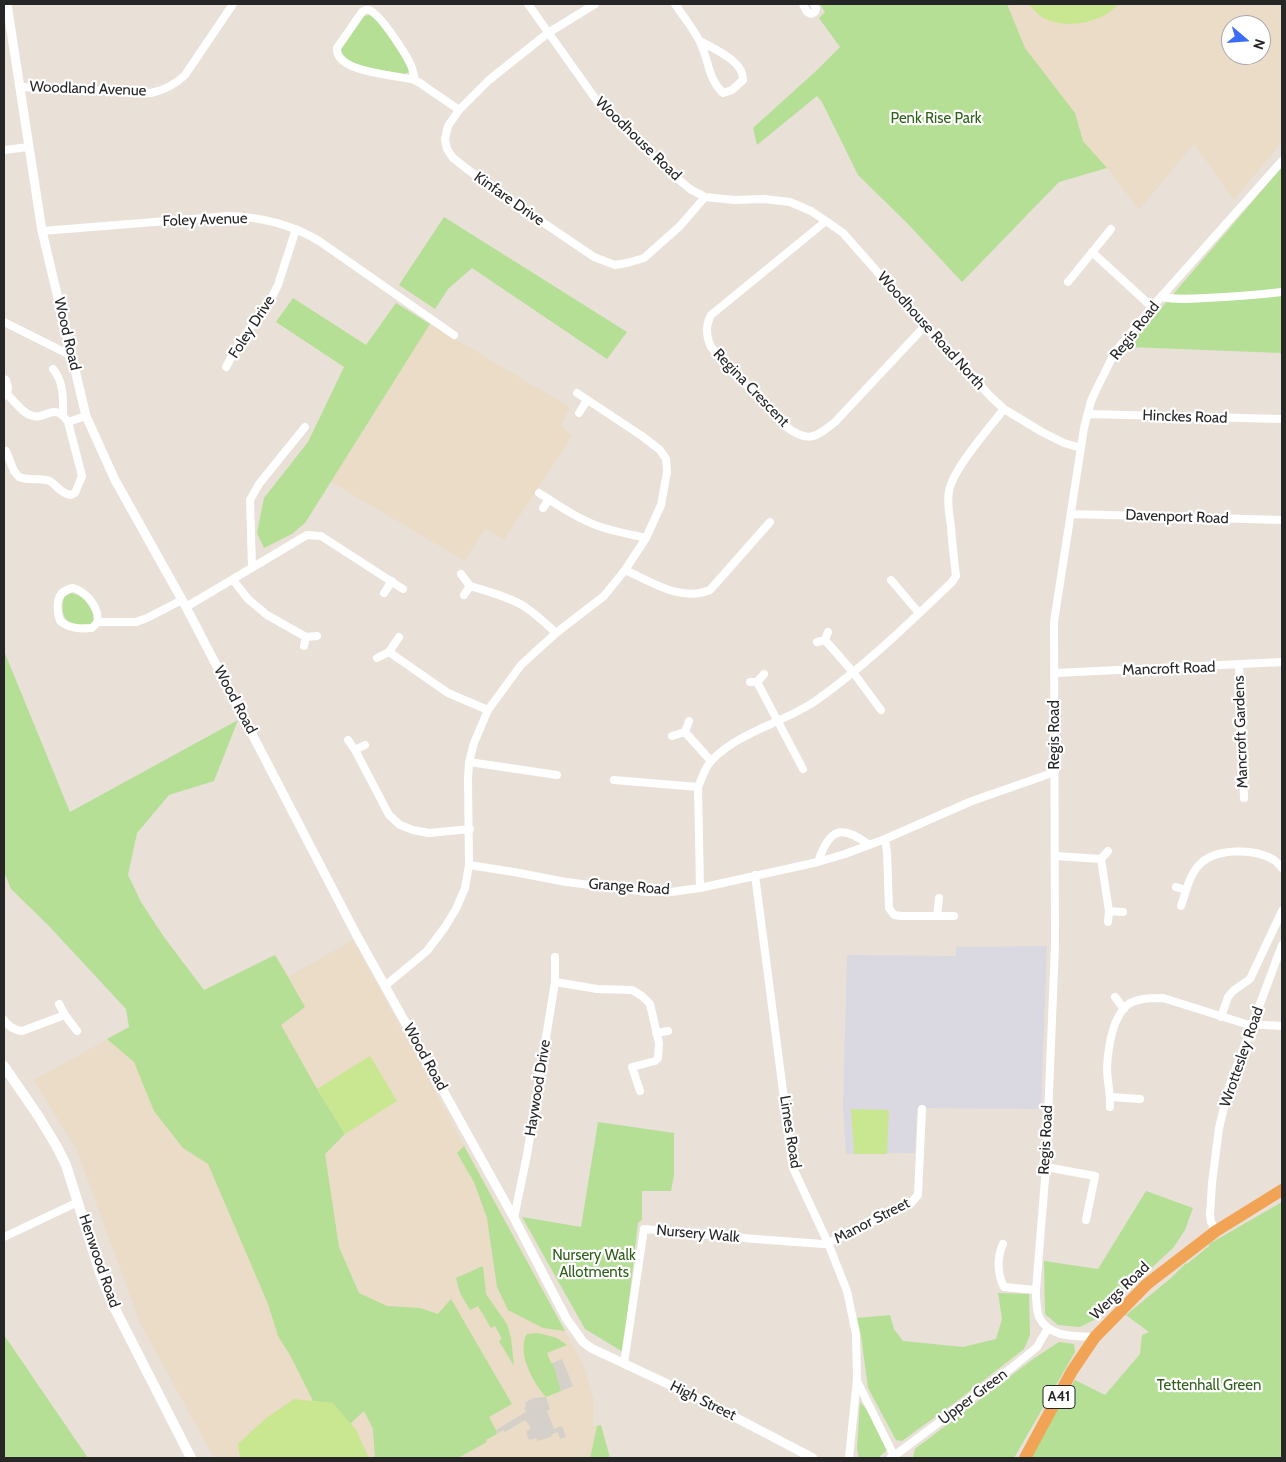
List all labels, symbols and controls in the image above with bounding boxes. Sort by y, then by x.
north arrow [1221,15,1271,65]
text: N [1249,37,1269,52]
street label: Woodland Avenue [29,78,147,100]
street label: Woodhouse Road [591,93,685,185]
park label: Penk Rise Park [891,110,981,128]
street label: Kinfare Drive [470,168,548,230]
street label: Foley Avenue [162,210,248,230]
street label: Woodhouse Road North [873,268,989,394]
street label: Foley Drive [225,292,279,362]
street label: Wood Road [50,296,84,372]
street label: Regis Road [1107,298,1163,364]
street label: Regina Crescent [709,345,793,431]
street label: Hinckes Road [1142,407,1228,427]
street label: Davenport Road [1125,506,1229,528]
street label: Mancroft Road [1122,658,1216,680]
street label: Wood Road [210,663,260,737]
street label: Mancroft Gardens [1230,675,1252,789]
street label: Regis Road [1046,700,1064,770]
street label: Grange Road [588,875,670,899]
street label: Wrottesley Road [1216,1004,1268,1110]
street label: Wood Road [399,1020,451,1094]
street label: Haywood Drive [521,1038,555,1138]
street label: Limes Road [775,1094,805,1170]
street label: Regis Road [1035,1105,1057,1175]
street label: Manor Street [831,1194,913,1248]
street label: Henwood Road [75,1212,123,1310]
street label: Nursery Walk [656,1221,740,1247]
park label: Nursery Walk Allotments [552,1247,636,1282]
street label: Wergs Road [1087,1258,1153,1324]
street label: Upper Green [935,1365,1011,1429]
street label: High Street [667,1377,739,1425]
park label: Tettenhall Green [1157,1377,1261,1395]
road number: A41 [1043,1385,1075,1408]

